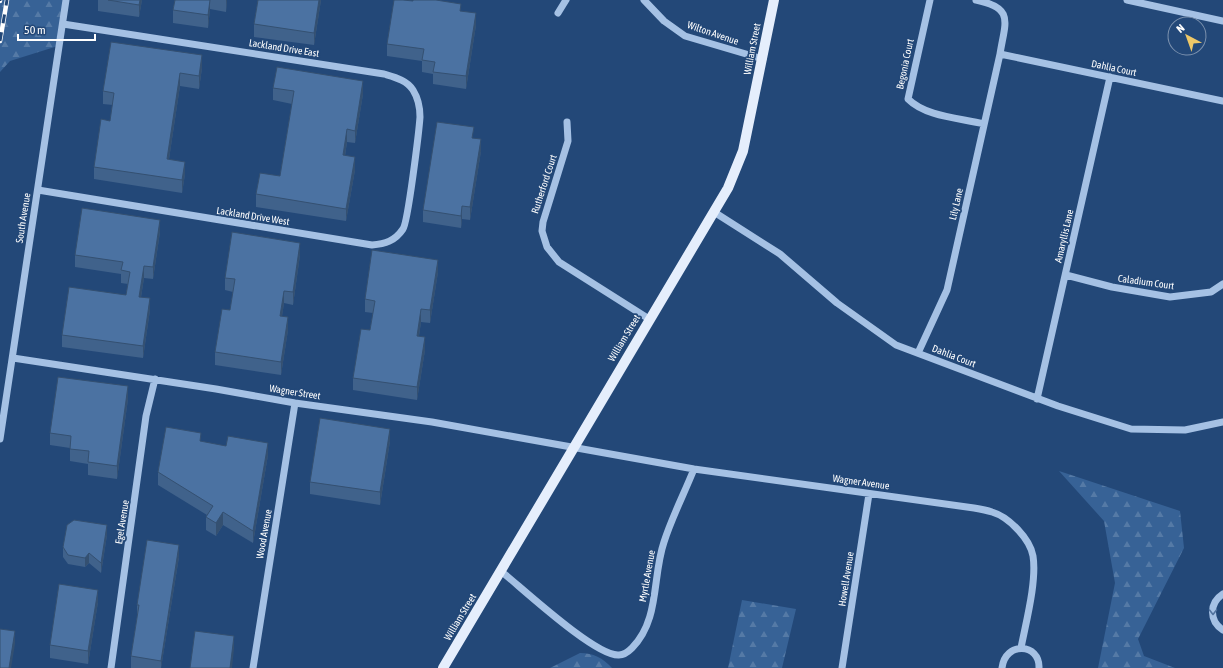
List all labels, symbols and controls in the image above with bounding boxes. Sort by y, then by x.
scale bar [18,16,95,42]
north arrow [1167,16,1207,56]
street label: Wilton Avenue [686,19,741,47]
street label: William Street [742,22,762,76]
text: N [1174,22,1187,35]
text: 50 m [24,23,46,37]
street label: Lackland Drive East [248,37,320,59]
street label: Begonia Court [894,38,916,90]
street label: Dahlia Court [1090,58,1138,78]
street label: Rutherford Court [529,153,559,215]
street label: Lily Lane [947,187,965,221]
street label: South Avenue [14,192,32,244]
street label: Lackland Drive West [216,205,290,227]
street label: Amaryllis Lane [1053,208,1076,264]
street label: Caladium Court [1117,273,1175,291]
street label: William Street [606,313,642,363]
street label: Dahlia Court [931,343,977,369]
street label: Wagner Street [269,383,321,401]
street label: Wagner Avenue [832,473,891,491]
street label: Egel Avenue [113,499,131,545]
street label: Wood Avenue [254,508,274,560]
street label: Myrtle Avenue [637,549,657,603]
street label: Howell Avenue [836,550,856,607]
street label: William Street [442,592,478,642]
one-way arrow [1209,609,1217,615]

